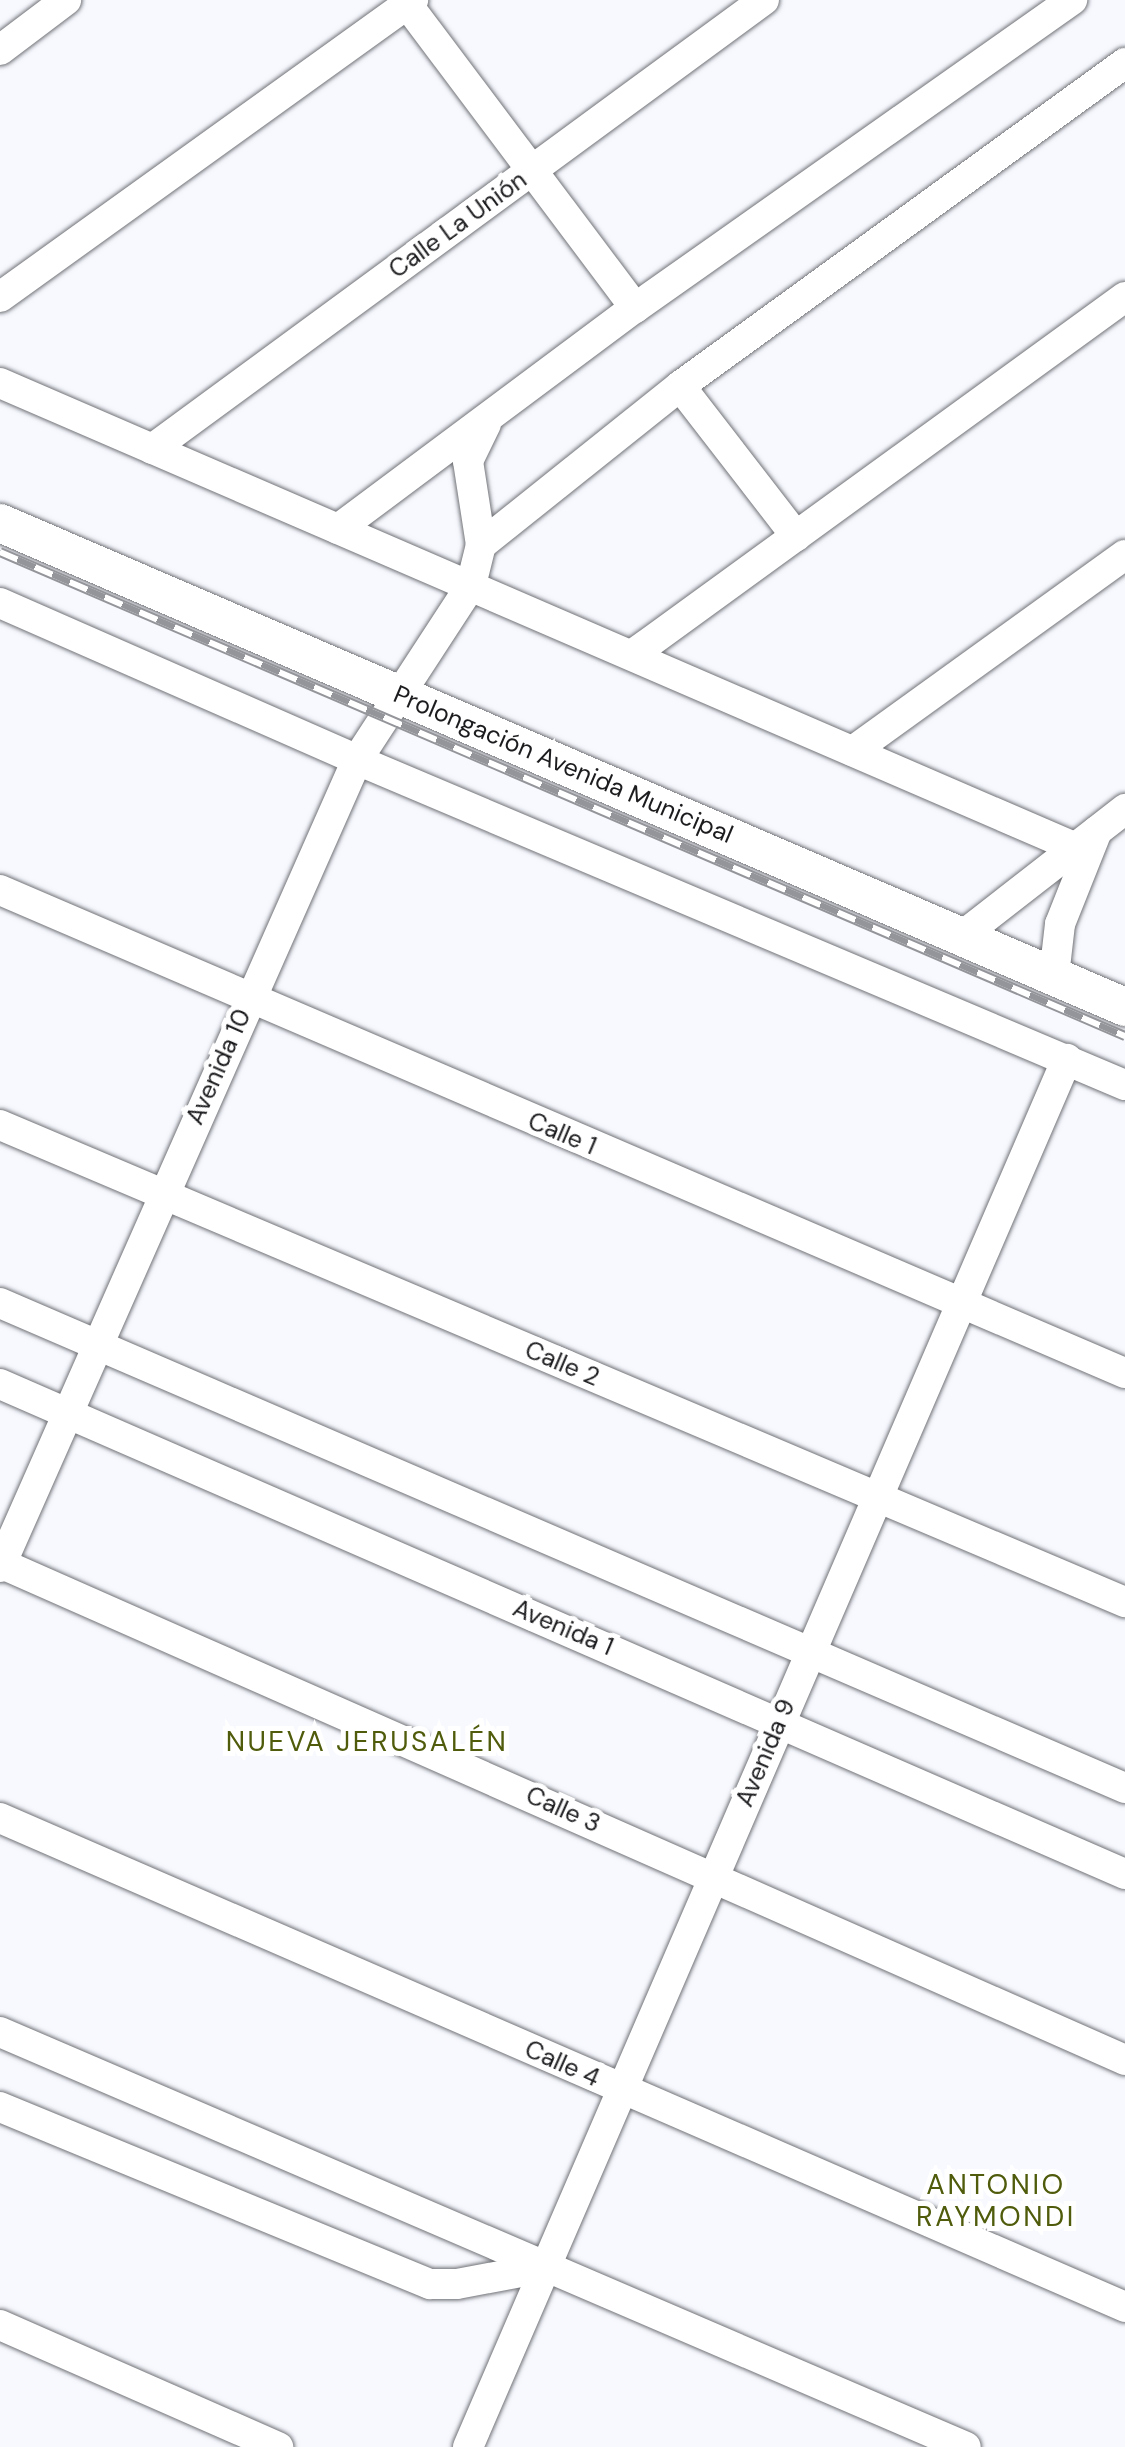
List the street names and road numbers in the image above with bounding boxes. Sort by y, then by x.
street label: Calle La Unión [383,165,533,285]
street label: Prolongación Avenida Municipal [389,680,737,850]
street label: Avenida 10 [180,1005,258,1129]
street label: Calle 1 [523,1106,601,1162]
street label: Calle 2 [520,1335,604,1393]
street label: Avenida 1 [508,1593,618,1663]
street label: Avenida 9 [730,1695,802,1811]
street label: Calle 3 [521,1780,605,1840]
street label: Calle 4 [520,2034,604,2094]

